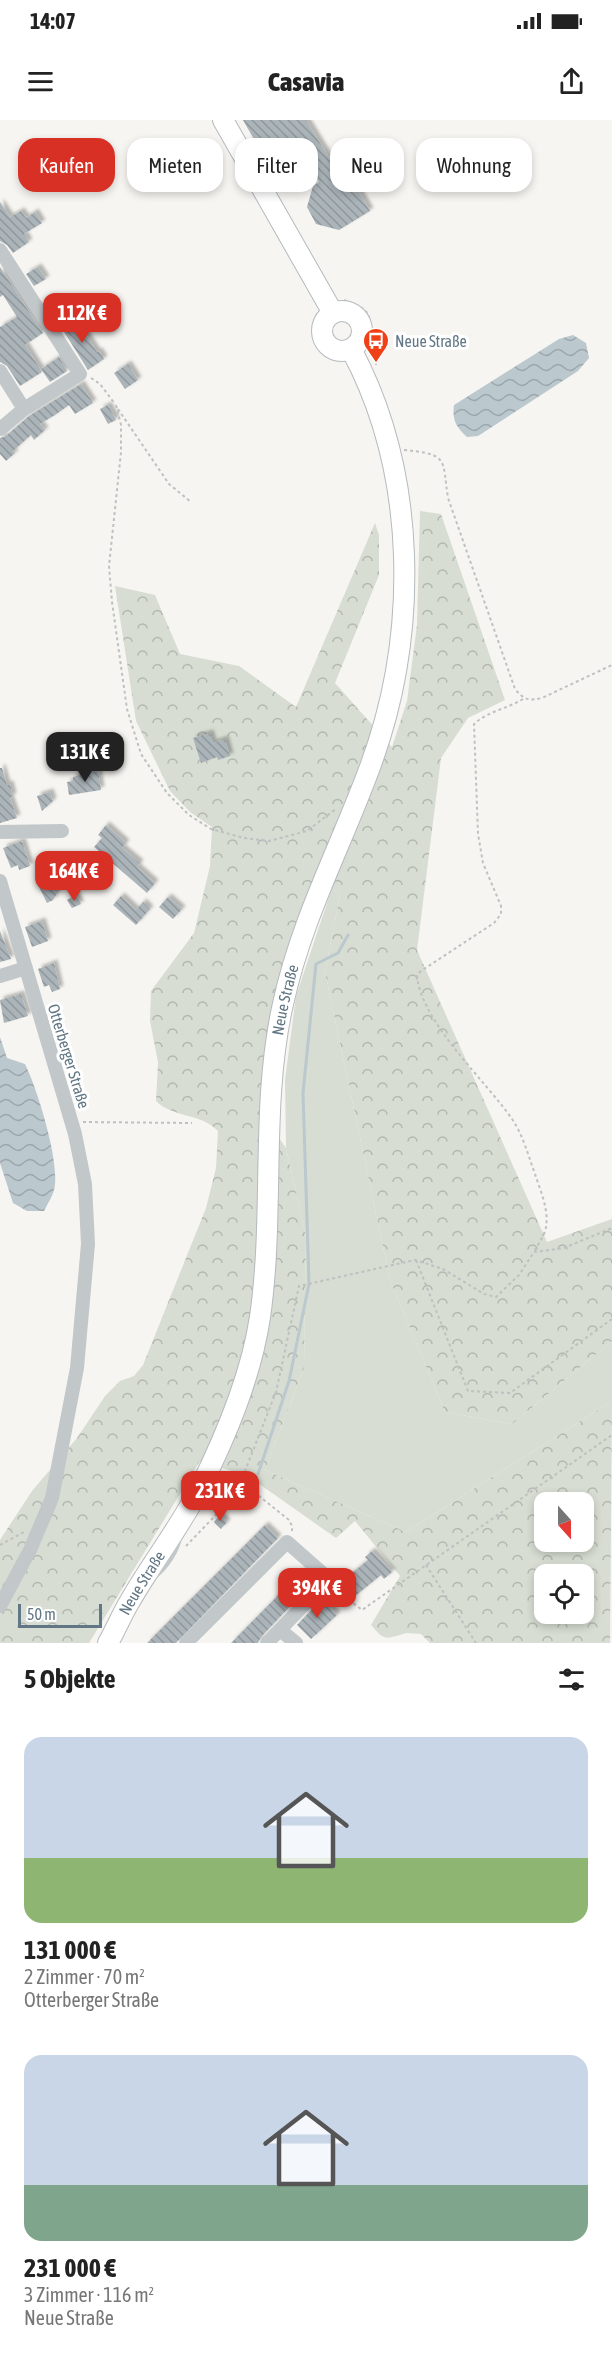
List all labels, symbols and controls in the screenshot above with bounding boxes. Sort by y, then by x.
text: 14:07 [30,8,76,34]
icon: menu [24,65,57,98]
icon: share [555,65,588,98]
text: Casavia [268,66,344,97]
chip: Kaufen [18,138,115,192]
chip: Mieten [127,138,223,192]
chip: Filter [235,138,318,192]
chip: Neu [330,138,404,192]
chip: Wohnung [416,138,532,192]
pin: 112K € [33,293,131,344]
text: 112K € [57,301,107,324]
bus stop icon: Neue Straße [361,326,391,364]
place label: Neue Straße [395,332,467,350]
pin: 131K € [36,732,134,783]
text: 131K € [60,740,110,763]
pin: 164K € [25,851,123,902]
text: 164K € [49,859,99,882]
street label: Neue Straße [268,962,302,1036]
street label: Otterberger Straße [44,1002,93,1111]
pin: 231K € [171,1471,269,1522]
text: 231K € [195,1479,245,1502]
north arrow [534,1492,594,1552]
map controls [534,1492,594,1624]
street label: Neue Straße [115,1547,168,1618]
button: locate [534,1564,594,1624]
pin: 394K € [268,1568,366,1619]
text: 394K € [292,1576,342,1599]
scale bar [18,1601,102,1628]
text: 50 m [27,1605,56,1623]
icon: filters [555,1663,588,1696]
text: 5 Objekte [24,1664,116,1694]
icon: home [252,1776,360,1884]
text: 131 000 € [24,1935,116,1965]
text: 2 Zimmer · 70 m² [24,1965,145,1988]
text: Otterberger Straße [24,1988,159,2011]
icon: home [252,2094,360,2202]
text: 231 000 € [24,2253,116,2283]
text: 3 Zimmer · 116 m² [24,2283,154,2306]
text: Neue Straße [24,2306,114,2329]

